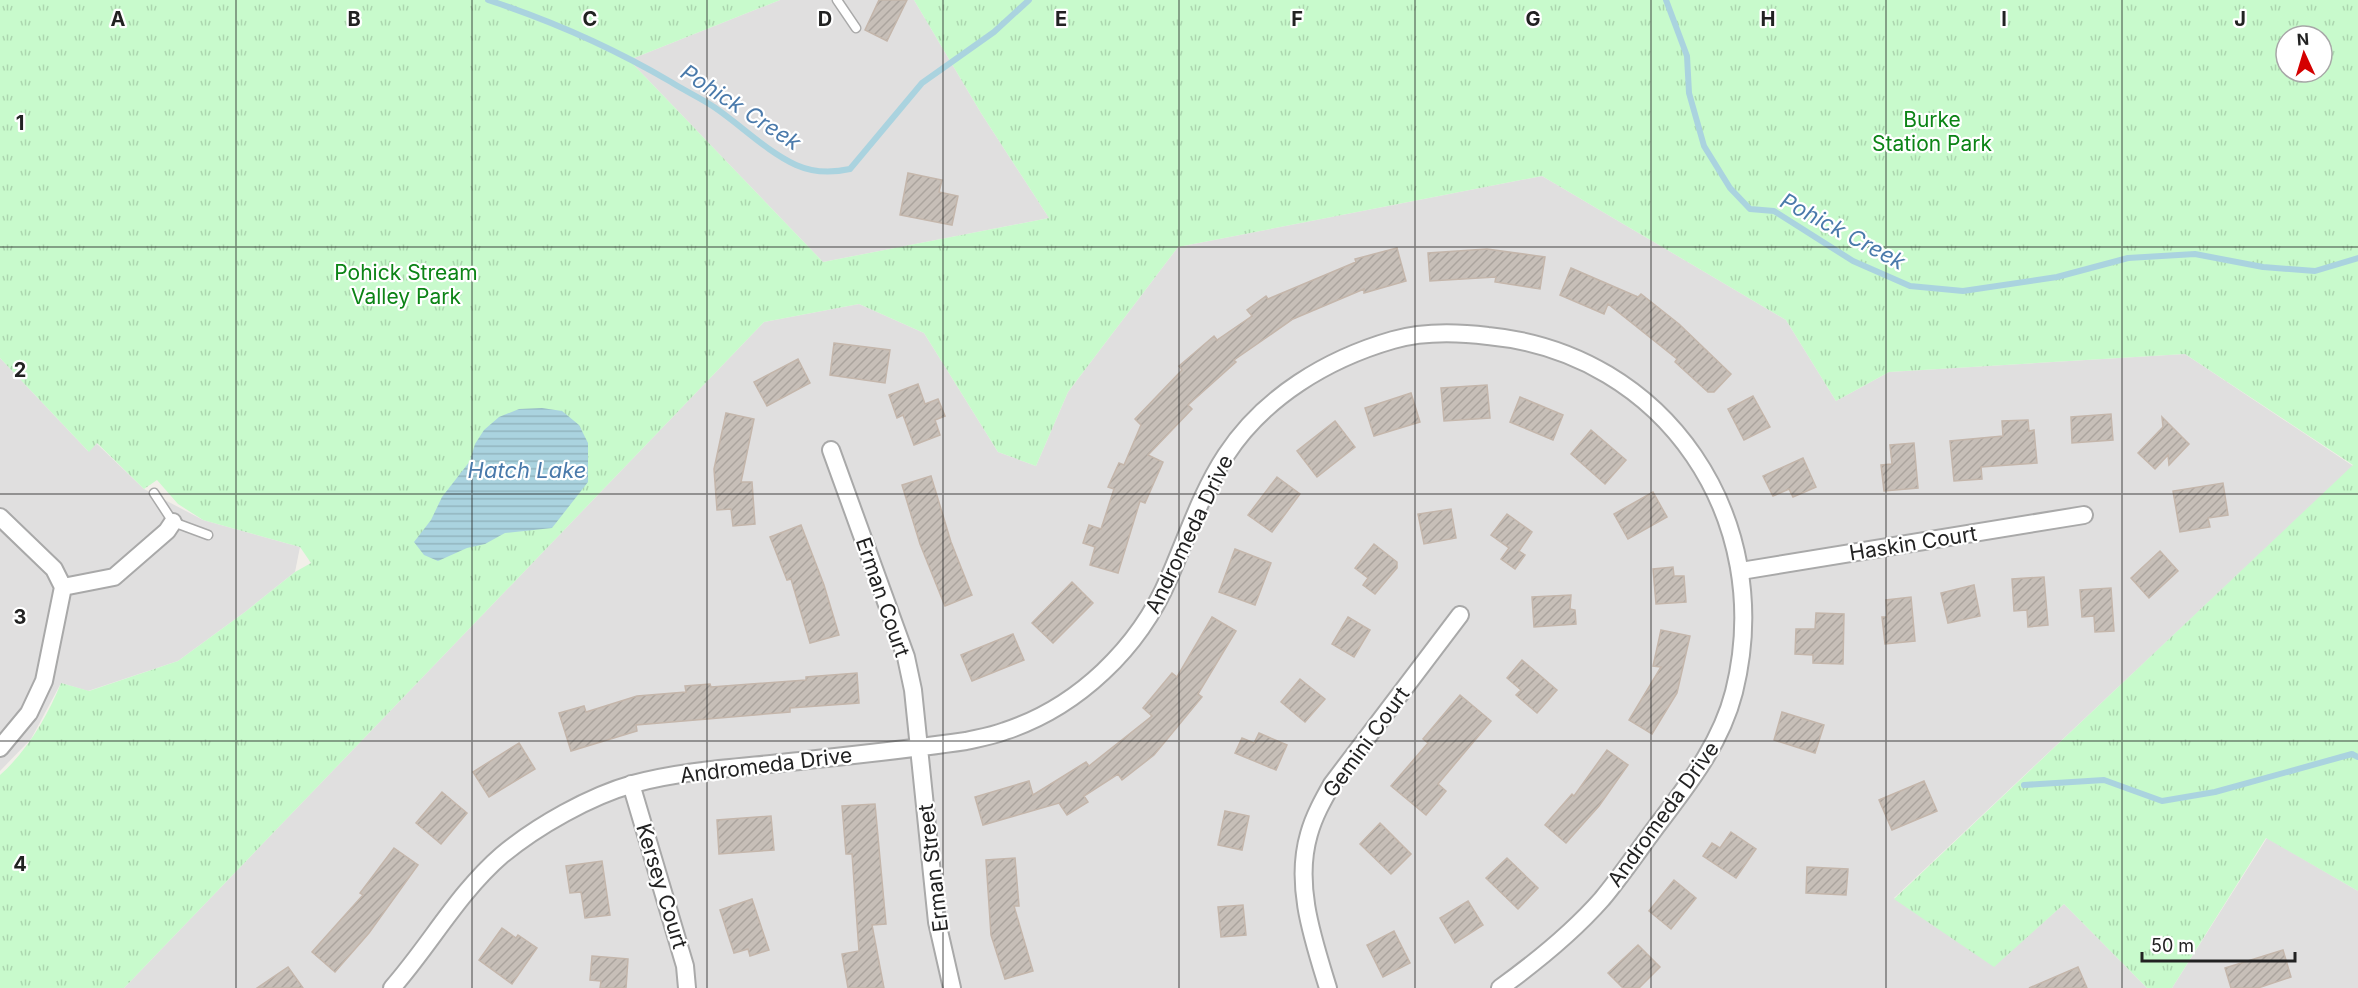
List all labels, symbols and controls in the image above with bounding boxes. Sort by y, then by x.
text: A [111,7,126,31]
text: B [347,7,361,31]
text: C [583,7,597,31]
text: D [818,7,832,31]
text: E [1055,7,1067,31]
text: F [1291,7,1303,31]
text: G [1525,7,1541,31]
text: H [1761,7,1775,31]
text: I [2001,7,2007,31]
text: J [2234,7,2246,31]
north arrow [2274,24,2334,84]
text: N [2296,29,2310,49]
water label: Pohick Creek [676,59,807,156]
park label: Burke Station Park [1872,107,1992,156]
text: 1 [16,111,24,135]
water label: Pohick Creek [1776,187,1911,275]
park label: Pohick Stream Valley Park [334,260,478,309]
text: 2 [14,358,26,382]
street label: Andromeda Drive [1140,451,1238,617]
water label: Hatch Lake [468,457,586,483]
street label: Haskin Court [1847,521,1979,565]
street label: Erman Court [851,534,915,660]
text: 3 [14,605,26,629]
street label: Gemini Court [1318,682,1414,802]
street label: Andromeda Drive [1602,737,1724,891]
street label: Andromeda Drive [679,742,853,788]
street label: Erman Street [913,803,953,933]
street label: Kersey Court [631,820,693,952]
text: 4 [13,852,27,876]
scale bar [2142,925,2295,963]
text: 50 m [2151,935,2194,956]

